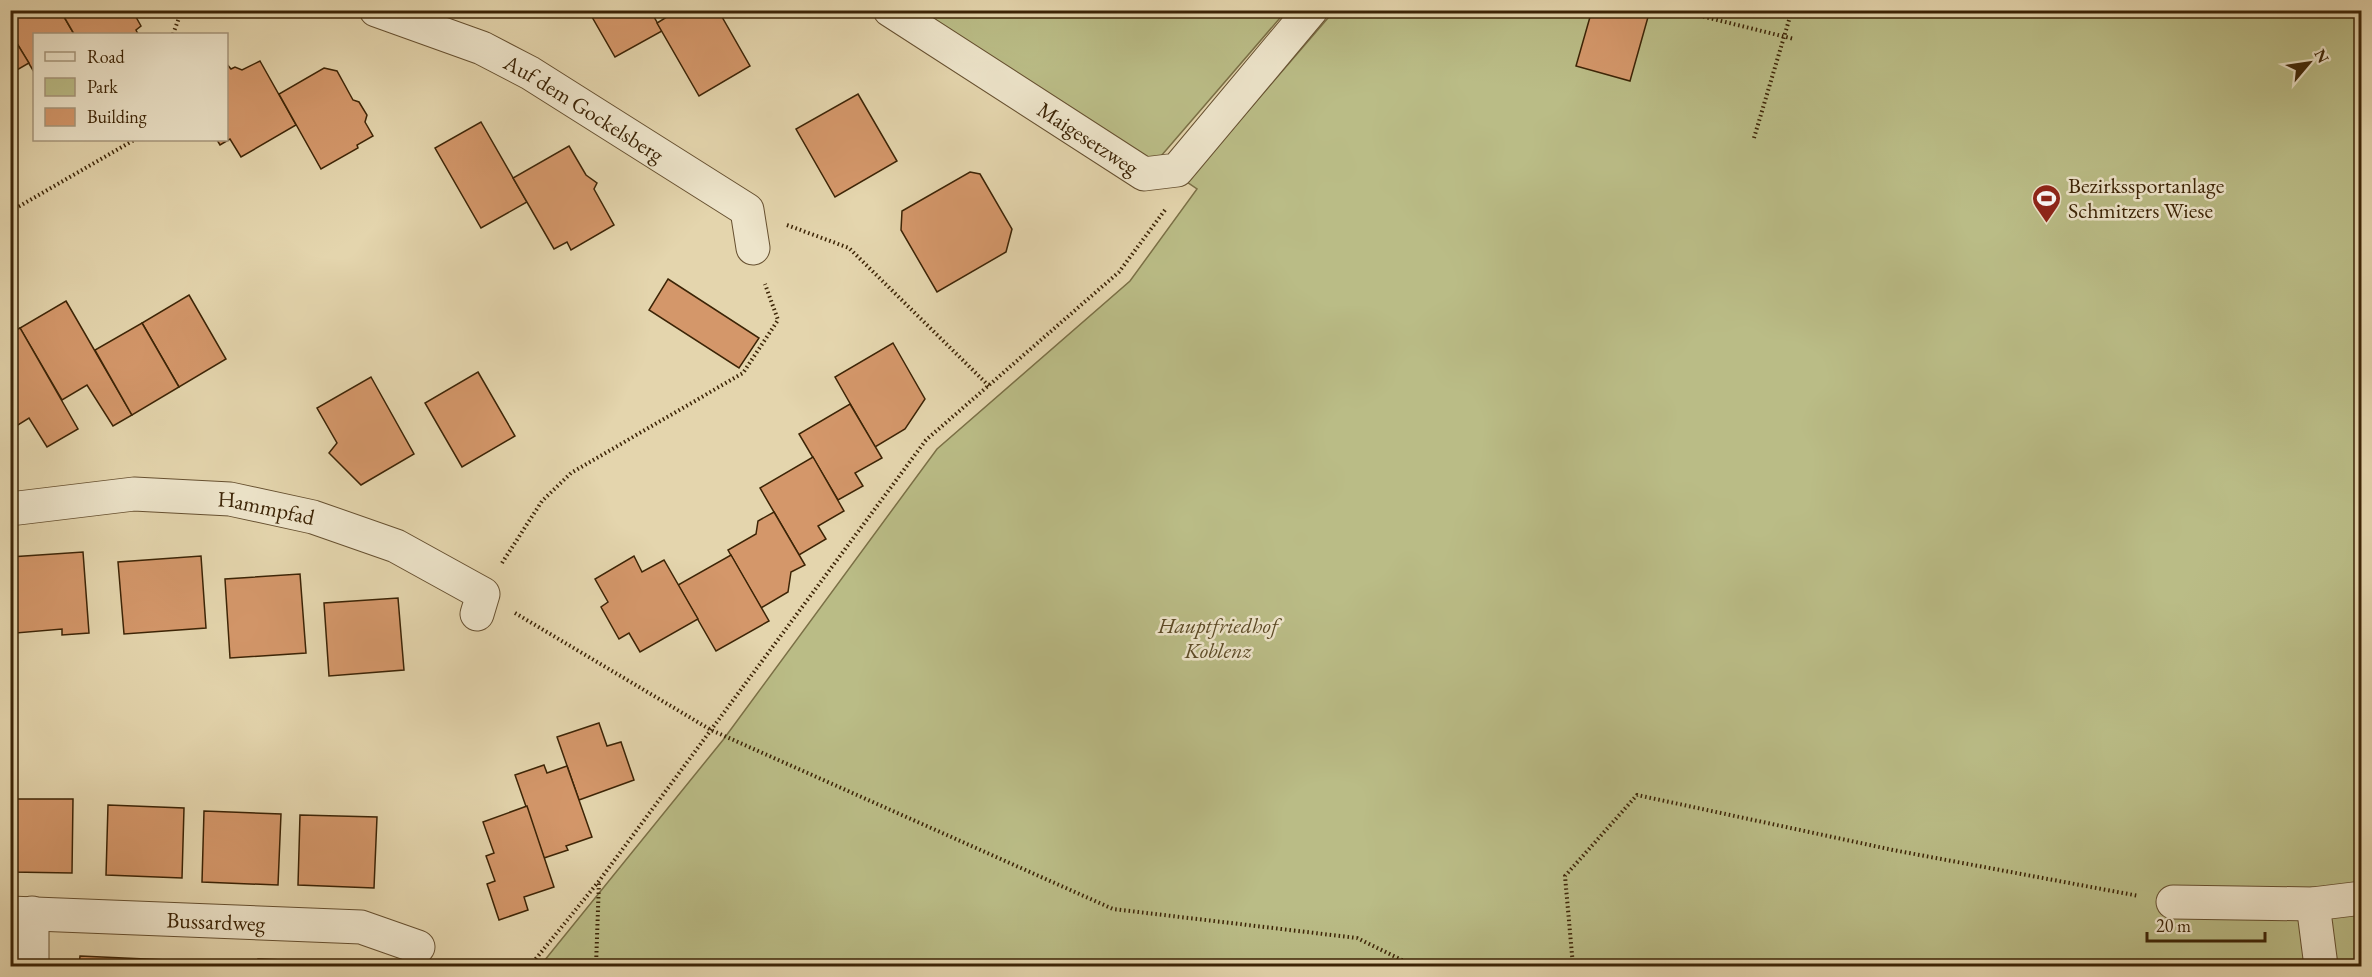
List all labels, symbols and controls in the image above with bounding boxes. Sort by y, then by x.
legend [33,33,228,141]
north arrow [2279,33,2339,93]
text: Road [87,45,126,68]
text: N [2309,45,2334,67]
street label: Auf dem Gockelsberg [498,47,670,169]
text: Park [87,75,118,98]
street label: Maigesetzweg [1032,95,1145,182]
text: Building [87,105,147,128]
place label: Bezirkssportanlage Schmitzers Wiese [2068,171,2225,225]
sports icon: Bezirkssportanlage Schmitzers Wiese [2031,182,2063,224]
street label: Hammpfad [217,484,318,532]
park label: Hauptfriedhof Koblenz [1157,611,1283,665]
street label: Bussardweg [166,905,266,938]
scale bar [2147,905,2266,943]
text: 20 m [2156,914,2191,937]

